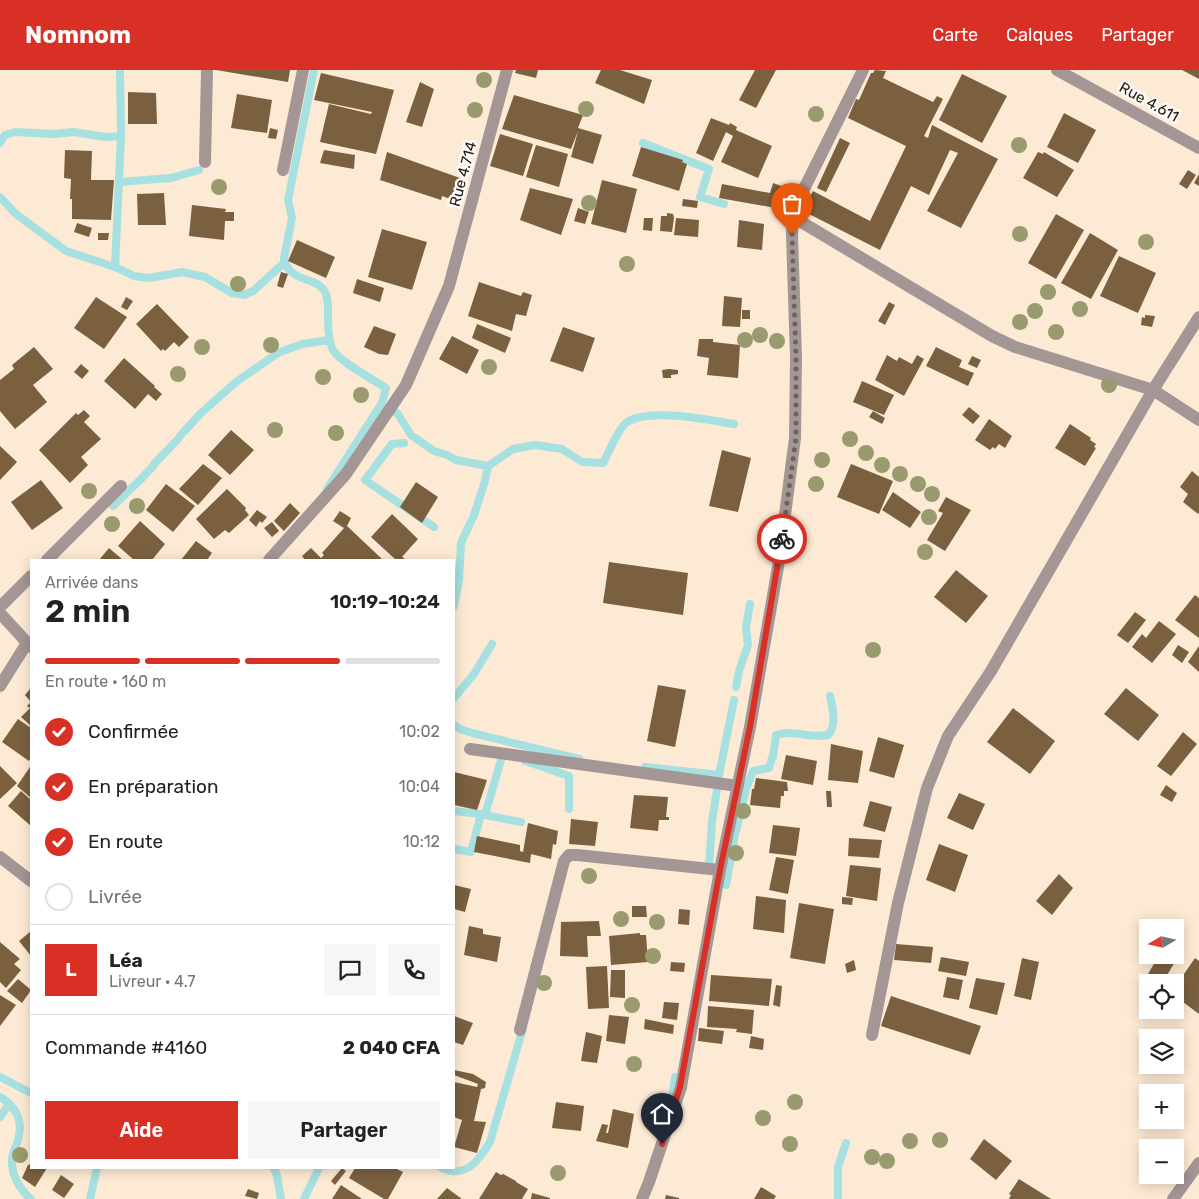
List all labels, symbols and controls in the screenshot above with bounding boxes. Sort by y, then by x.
text: Nomnom [25,21,131,49]
text: Carte [932,24,978,46]
text: Calques [1006,24,1073,46]
text: Partager [1101,24,1174,46]
street label: Rue 4.611 [1116,78,1182,126]
street label: Rue 4.714 [446,139,480,209]
pin [771,183,813,234]
icon: bag [778,190,806,218]
courier [757,514,807,564]
icon: bike [768,525,796,553]
text: Arrivée dans [45,573,138,592]
text: 10:19–10:24 [330,590,440,613]
text: 2 min [45,592,130,630]
text: En route · 160 m [45,672,166,691]
icon: check [45,718,73,746]
text: Confirmée [88,720,179,743]
text: 10:02 [399,722,440,741]
icon: check [45,773,73,801]
text: En préparation [88,775,218,798]
text: 10:04 [399,777,440,796]
icon: check [45,828,73,856]
text: En route [88,830,163,853]
text: 10:12 [403,832,440,851]
text: Livrée [88,885,142,908]
north arrow [1139,919,1184,964]
map controls [1139,919,1184,1184]
button: chat [324,944,376,996]
button: phone [388,944,440,996]
text: Léa [109,949,143,972]
text: L [65,958,77,981]
text: Livreur · 4.7 [109,972,196,991]
button: locate [1139,974,1184,1019]
button: layers [1139,1029,1184,1074]
text: Commande #4160 [45,1036,207,1059]
text: 2 040 CFA [343,1036,440,1059]
button: + [1139,1084,1184,1129]
pin [641,1093,683,1144]
icon: home [648,1100,676,1128]
button: Aide [45,1101,238,1159]
button: Partager [248,1101,440,1159]
button: − [1139,1139,1184,1184]

